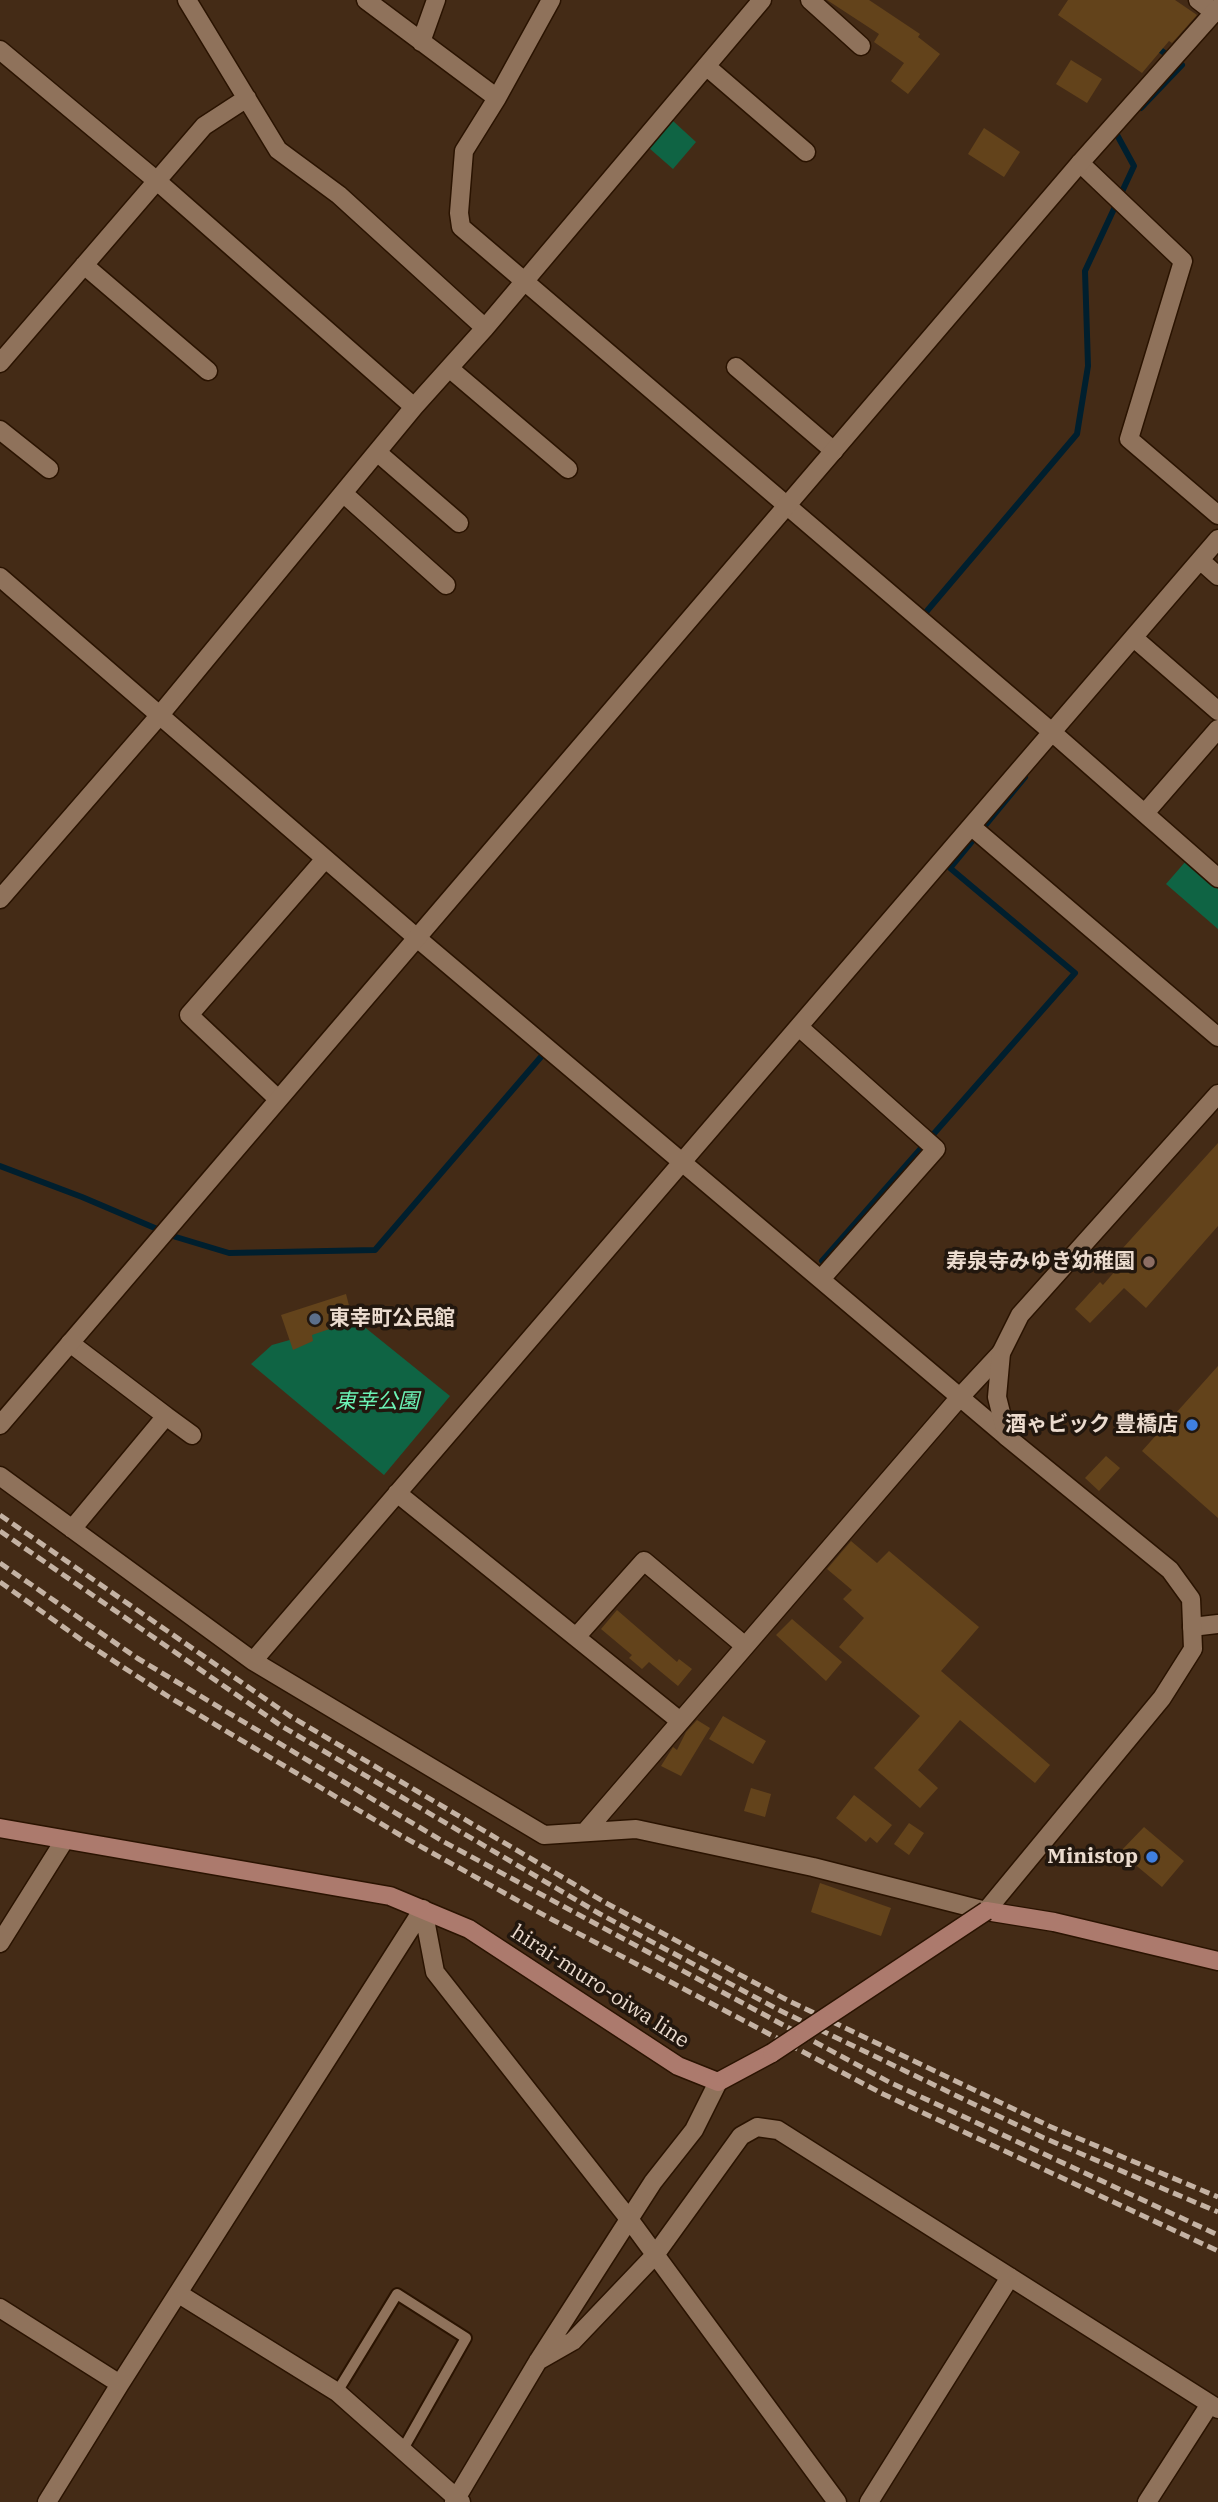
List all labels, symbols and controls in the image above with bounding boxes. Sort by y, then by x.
place label: 寿泉寺みゆき幼稚園 [946,1249,1135,1275]
marker: 寿泉寺みゆき幼稚園 [1141,1254,1157,1270]
place label: 東幸町公民館 [329,1306,455,1332]
marker: 東幸町公民館 [307,1311,323,1327]
park label: 東幸公園 [335,1389,419,1415]
place label: 酒ゃビック 豊橋店 [1005,1412,1178,1438]
marker: 酒ゃビック 豊橋店 [1184,1417,1200,1433]
place label: Ministop [1047,1844,1138,1870]
marker: Ministop [1144,1849,1160,1865]
street label: hirai-muro-oiwa line [506,1920,694,2054]

